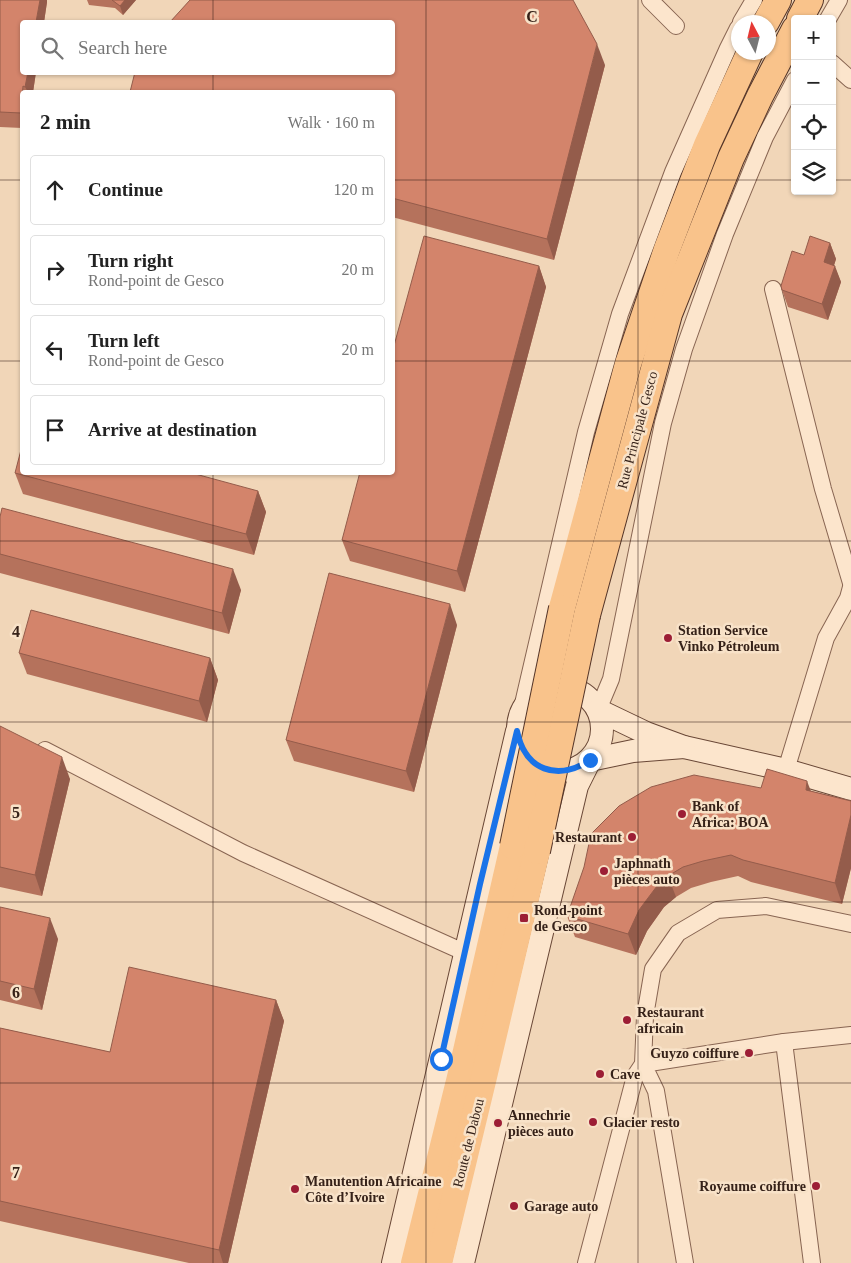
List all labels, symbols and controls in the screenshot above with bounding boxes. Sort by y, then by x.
text: C [526,8,538,25]
north arrow [731,15,776,60]
map controls [791,15,836,195]
button: + [791,15,836,60]
search box [20,20,395,75]
icon: search [38,34,66,62]
text: Search here [78,37,167,58]
button: − [791,60,836,105]
button: locate [791,105,836,150]
text: 2 min [40,110,91,134]
text: Walk · 160 m [288,114,375,131]
button: layers [791,150,836,195]
icon: ahead [41,176,69,204]
text: Continue [88,179,163,200]
text: 120 m [334,181,374,198]
text: Turn right [88,250,173,271]
icon: right [41,256,69,284]
text: 20 m [342,261,374,278]
text: Rond-point de Gesco [88,272,224,289]
text: Turn left [88,330,160,351]
icon: left [41,336,69,364]
text: 20 m [342,341,374,358]
text: Rond-point de Gesco [88,352,224,369]
street label: Rue Principale Gesco [615,370,660,491]
icon: arrive [41,416,69,444]
text: Arrive at destination [88,419,257,440]
text: 4 [12,623,20,640]
place label: Station Service Vinko Pétroleum [678,623,780,654]
marker: Station Service Vinko Pétroleum [662,632,674,644]
route end [579,749,602,772]
place label: Bank of Africa: BOA [692,799,769,830]
text: 5 [12,804,20,821]
marker: Bank of Africa: BOA [676,808,688,820]
place label: Restaurant [555,830,622,845]
marker: Restaurant [626,831,638,843]
place label: Japhnath pièces auto [614,856,680,887]
marker: Japhnath pièces auto [598,865,610,877]
place label: Rond-point de Gesco [534,903,603,934]
marker: Rond-point de Gesco [518,912,530,924]
text: 6 [12,984,20,1001]
place label: Restaurant africain [637,1005,704,1036]
marker: Restaurant africain [621,1014,633,1026]
place label: Guyzo coiffure [650,1046,739,1061]
marker: Guyzo coiffure [743,1047,755,1059]
route start [430,1048,453,1071]
place label: Cave [610,1067,640,1082]
marker: Cave [594,1068,606,1080]
street label: Route de Dabou [450,1097,487,1189]
place label: Annechrie pièces auto [508,1108,574,1139]
place label: Glacier resto [603,1115,680,1130]
marker: Glacier resto [587,1116,599,1128]
marker: Annechrie pièces auto [492,1117,504,1129]
text: 7 [12,1164,20,1181]
place label: Manutention Africaine Côte d’Ivoire [305,1174,442,1205]
place label: Royaume coiffure [699,1179,806,1194]
marker: Royaume coiffure [810,1180,822,1192]
marker: Manutention Africaine Côte d’Ivoire [289,1183,301,1195]
place label: Garage auto [524,1199,598,1214]
marker: Garage auto [508,1200,520,1212]

